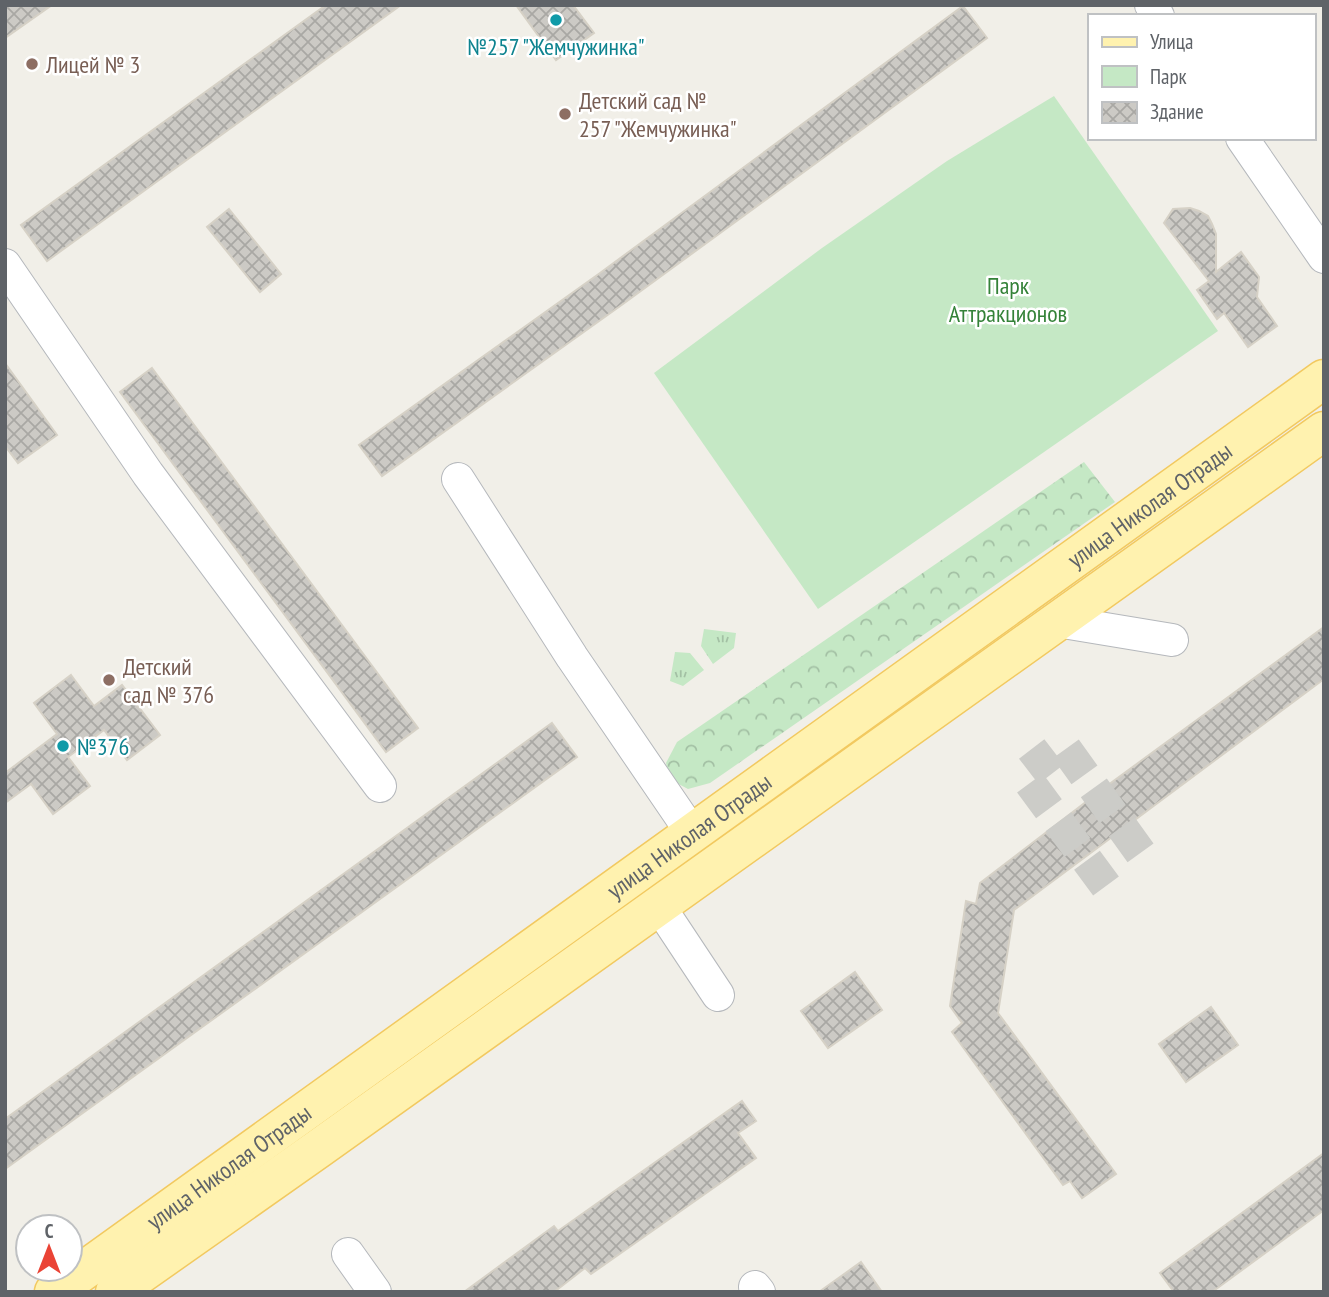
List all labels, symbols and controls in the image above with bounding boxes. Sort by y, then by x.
marker: №257 "Жемчужинка" [548,12,564,28]
legend [1088,14,1315,140]
text: Улица [1150,28,1193,55]
place label: №257 "Жемчужинка" [467,31,645,62]
place label: Лицей № 3 [45,49,140,80]
marker: Лицей № 3 [24,56,40,72]
text: Парк [1150,63,1187,90]
place label: Детский сад № 257 "Жемчужинка" [579,85,737,144]
text: Здание [1150,98,1204,125]
marker: Детский сад № 257 "Жемчужинка" [557,106,573,122]
park label: Парк Аттракционов [949,270,1067,329]
street label: улица Николая Отрады [1061,435,1238,574]
place label: Детский сад № 376 [123,651,214,710]
marker: Детский сад № 376 [101,672,117,688]
place label: №376 [77,731,129,762]
marker: №376 [55,738,71,754]
street label: улица Николая Отрады [601,766,777,905]
street label: улица Николая Отрады [140,1097,317,1236]
north arrow [14,1213,84,1283]
text: С [45,1219,54,1243]

